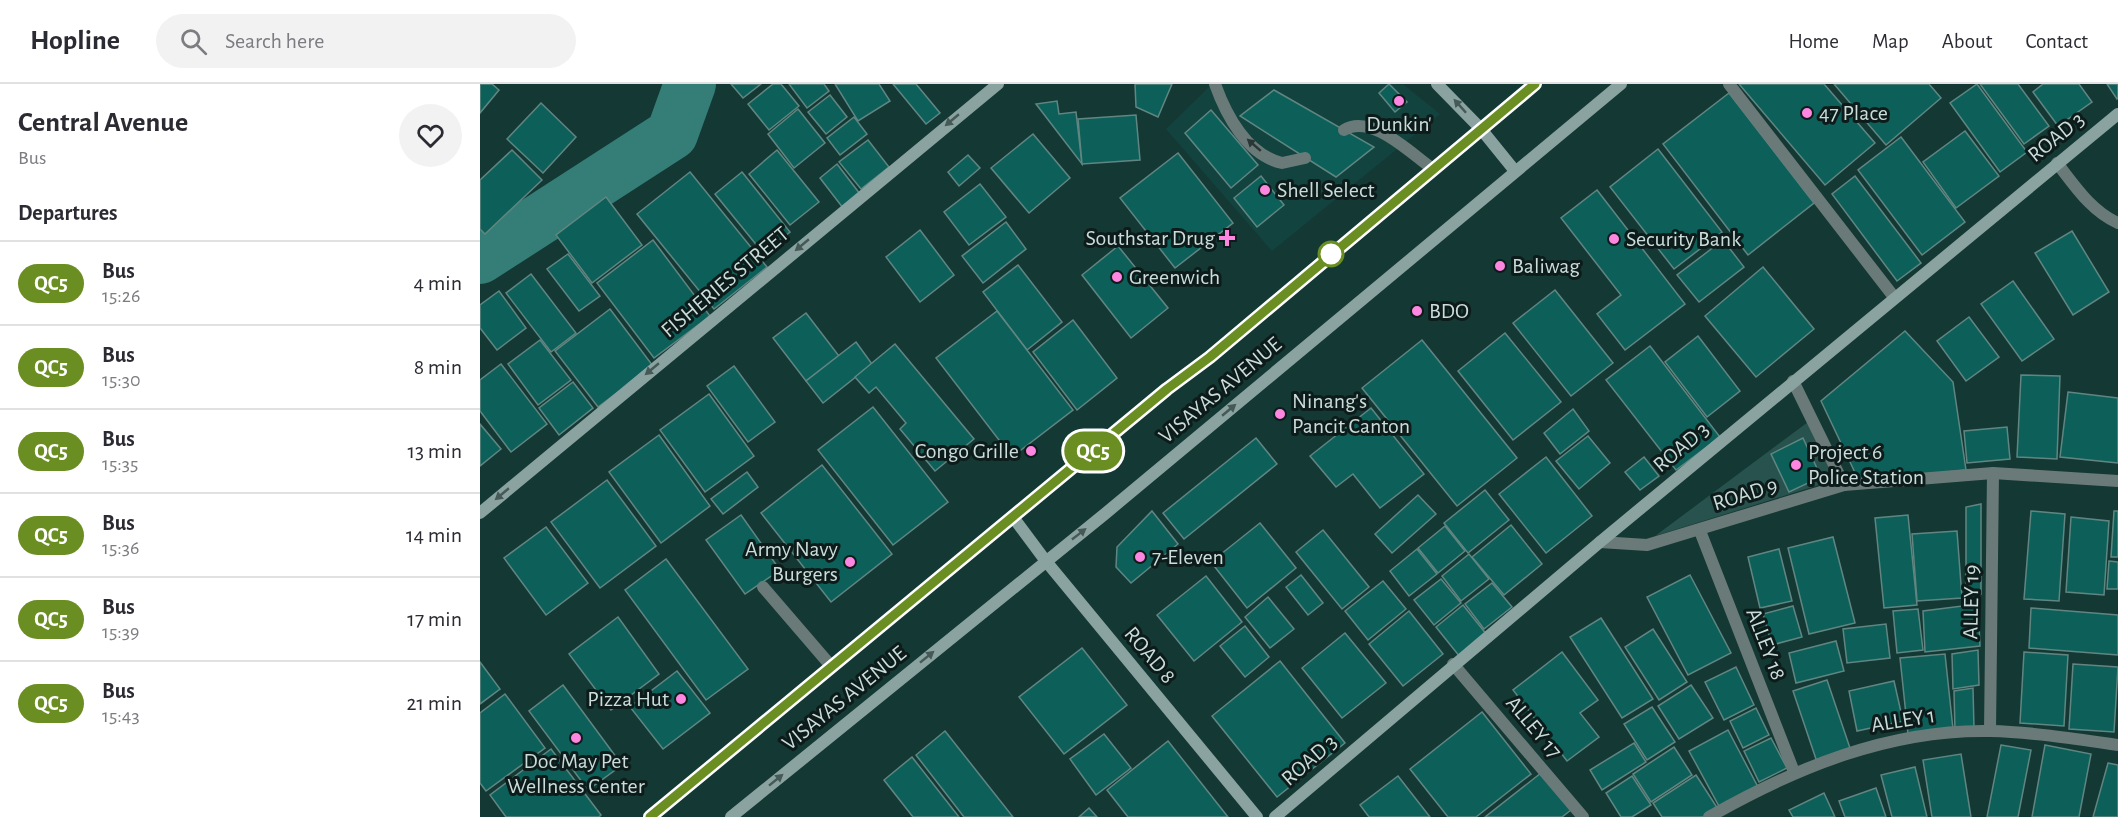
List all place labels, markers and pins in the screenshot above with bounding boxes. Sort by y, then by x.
marker: Dunkin' [1392,94,1406,108]
place label: 47 Place [1819,102,1888,124]
marker: 47 Place [1800,106,1814,120]
place label: Dunkin' [1366,113,1432,135]
place label: Shell Select [1277,179,1374,201]
marker: Shell Select [1258,183,1272,197]
place label: Southstar Drug [1085,227,1215,249]
place label: Security Bank [1626,228,1741,250]
marker: Southstar Drug [1220,231,1234,245]
marker: Security Bank [1607,232,1621,246]
unlabelled marker [1318,241,1344,267]
place label: Baliwag [1512,255,1580,277]
marker: Baliwag [1493,259,1507,273]
place label: Greenwich [1129,266,1220,288]
marker: Greenwich [1110,270,1124,284]
place label: BDO [1429,300,1469,322]
marker: BDO [1410,304,1424,318]
place label: Ninang's Pancit Canton [1292,390,1410,437]
marker: Ninang's Pancit Canton [1273,407,1287,421]
place label: Congo Grille [915,440,1019,462]
place label: Project 6 Police Station [1808,441,1924,488]
marker: Congo Grille [1024,444,1038,458]
marker: Project 6 Police Station [1789,458,1803,472]
place label: Army Navy Burgers [745,538,839,585]
place label: 7-Eleven [1152,546,1224,568]
marker: 7-Eleven [1133,550,1147,564]
marker: Army Navy Burgers [843,555,857,569]
place label: Pizza Hut [587,688,669,710]
marker: Pizza Hut [674,692,688,706]
marker: Doc May Pet Wellness Center [569,731,583,745]
place label: Doc May Pet Wellness Center [507,750,645,797]

